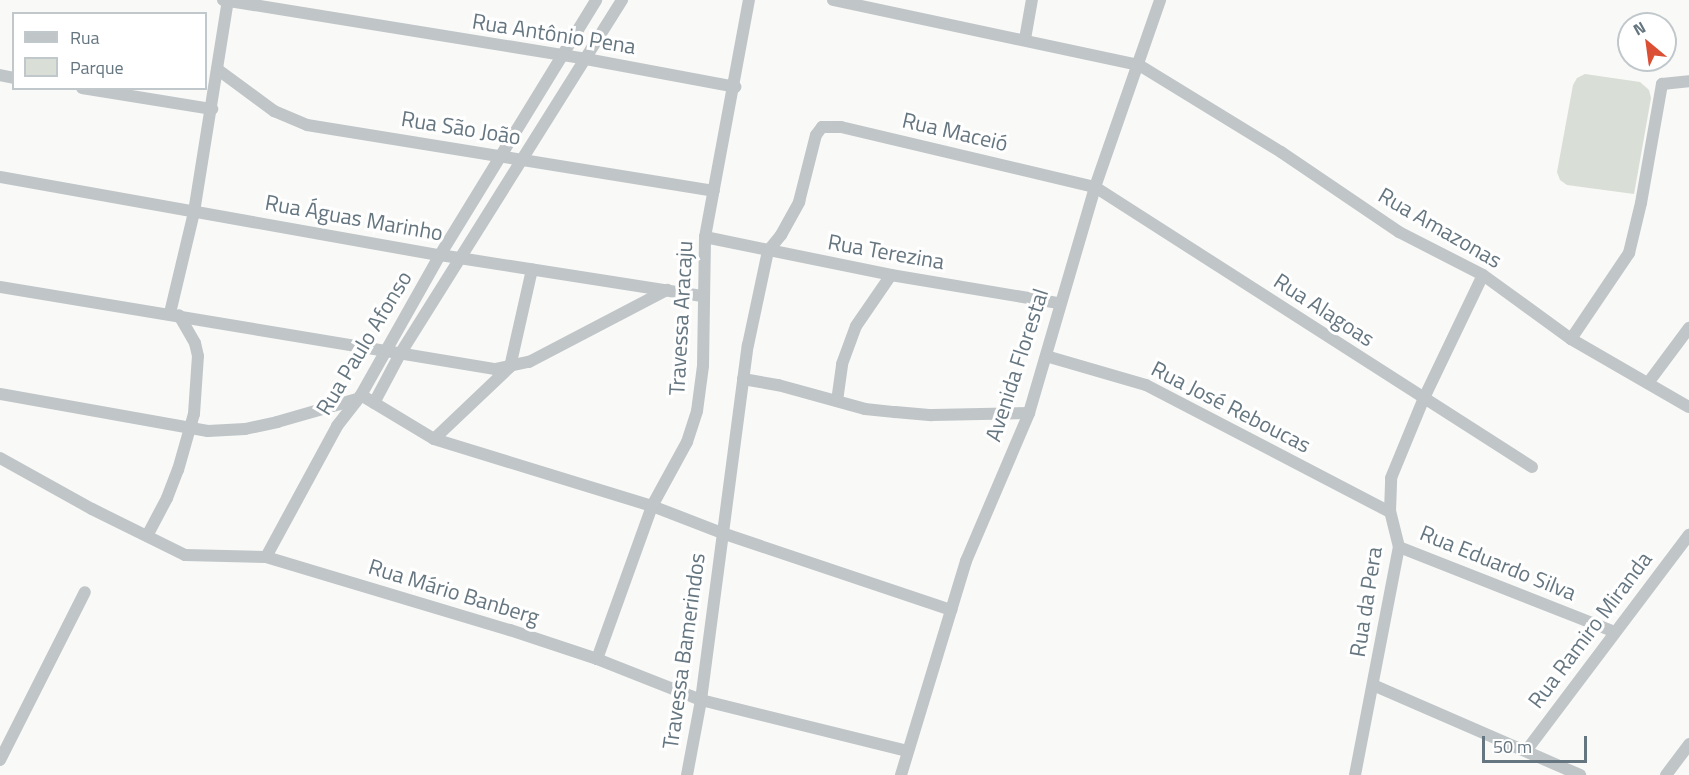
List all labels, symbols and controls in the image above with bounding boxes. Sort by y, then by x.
street label: Rua Antônio Pena [470,8,638,60]
legend [12,12,207,90]
north arrow [1617,12,1677,72]
text: N [1629,15,1650,41]
text: Rua [70,24,100,51]
text: Parque [70,54,124,81]
street label: Rua São João [399,106,523,150]
street label: Rua Maceió [900,107,1010,157]
street label: Rua Amazonas [1374,182,1506,274]
street label: Rua Águas Marinho [263,189,445,247]
street label: Rua Terezina [826,229,946,275]
street label: Travessa Aracaju [664,240,698,396]
street label: Rua Paulo Afonso [311,266,417,420]
street label: Rua Alagoas [1269,268,1379,352]
street label: Avenida Florestal [980,285,1054,445]
street label: Rua José Reboucas [1147,355,1315,459]
street label: Rua Eduardo Silva [1416,520,1580,606]
street label: Rua da Pera [1344,545,1388,659]
street label: Rua Ramiro Miranda [1523,547,1657,713]
street label: Travessa Bamerindos [657,551,711,751]
street label: Rua Mário Banberg [365,553,543,631]
scale bar [1485,724,1590,762]
text: 50 m [1493,733,1532,760]

